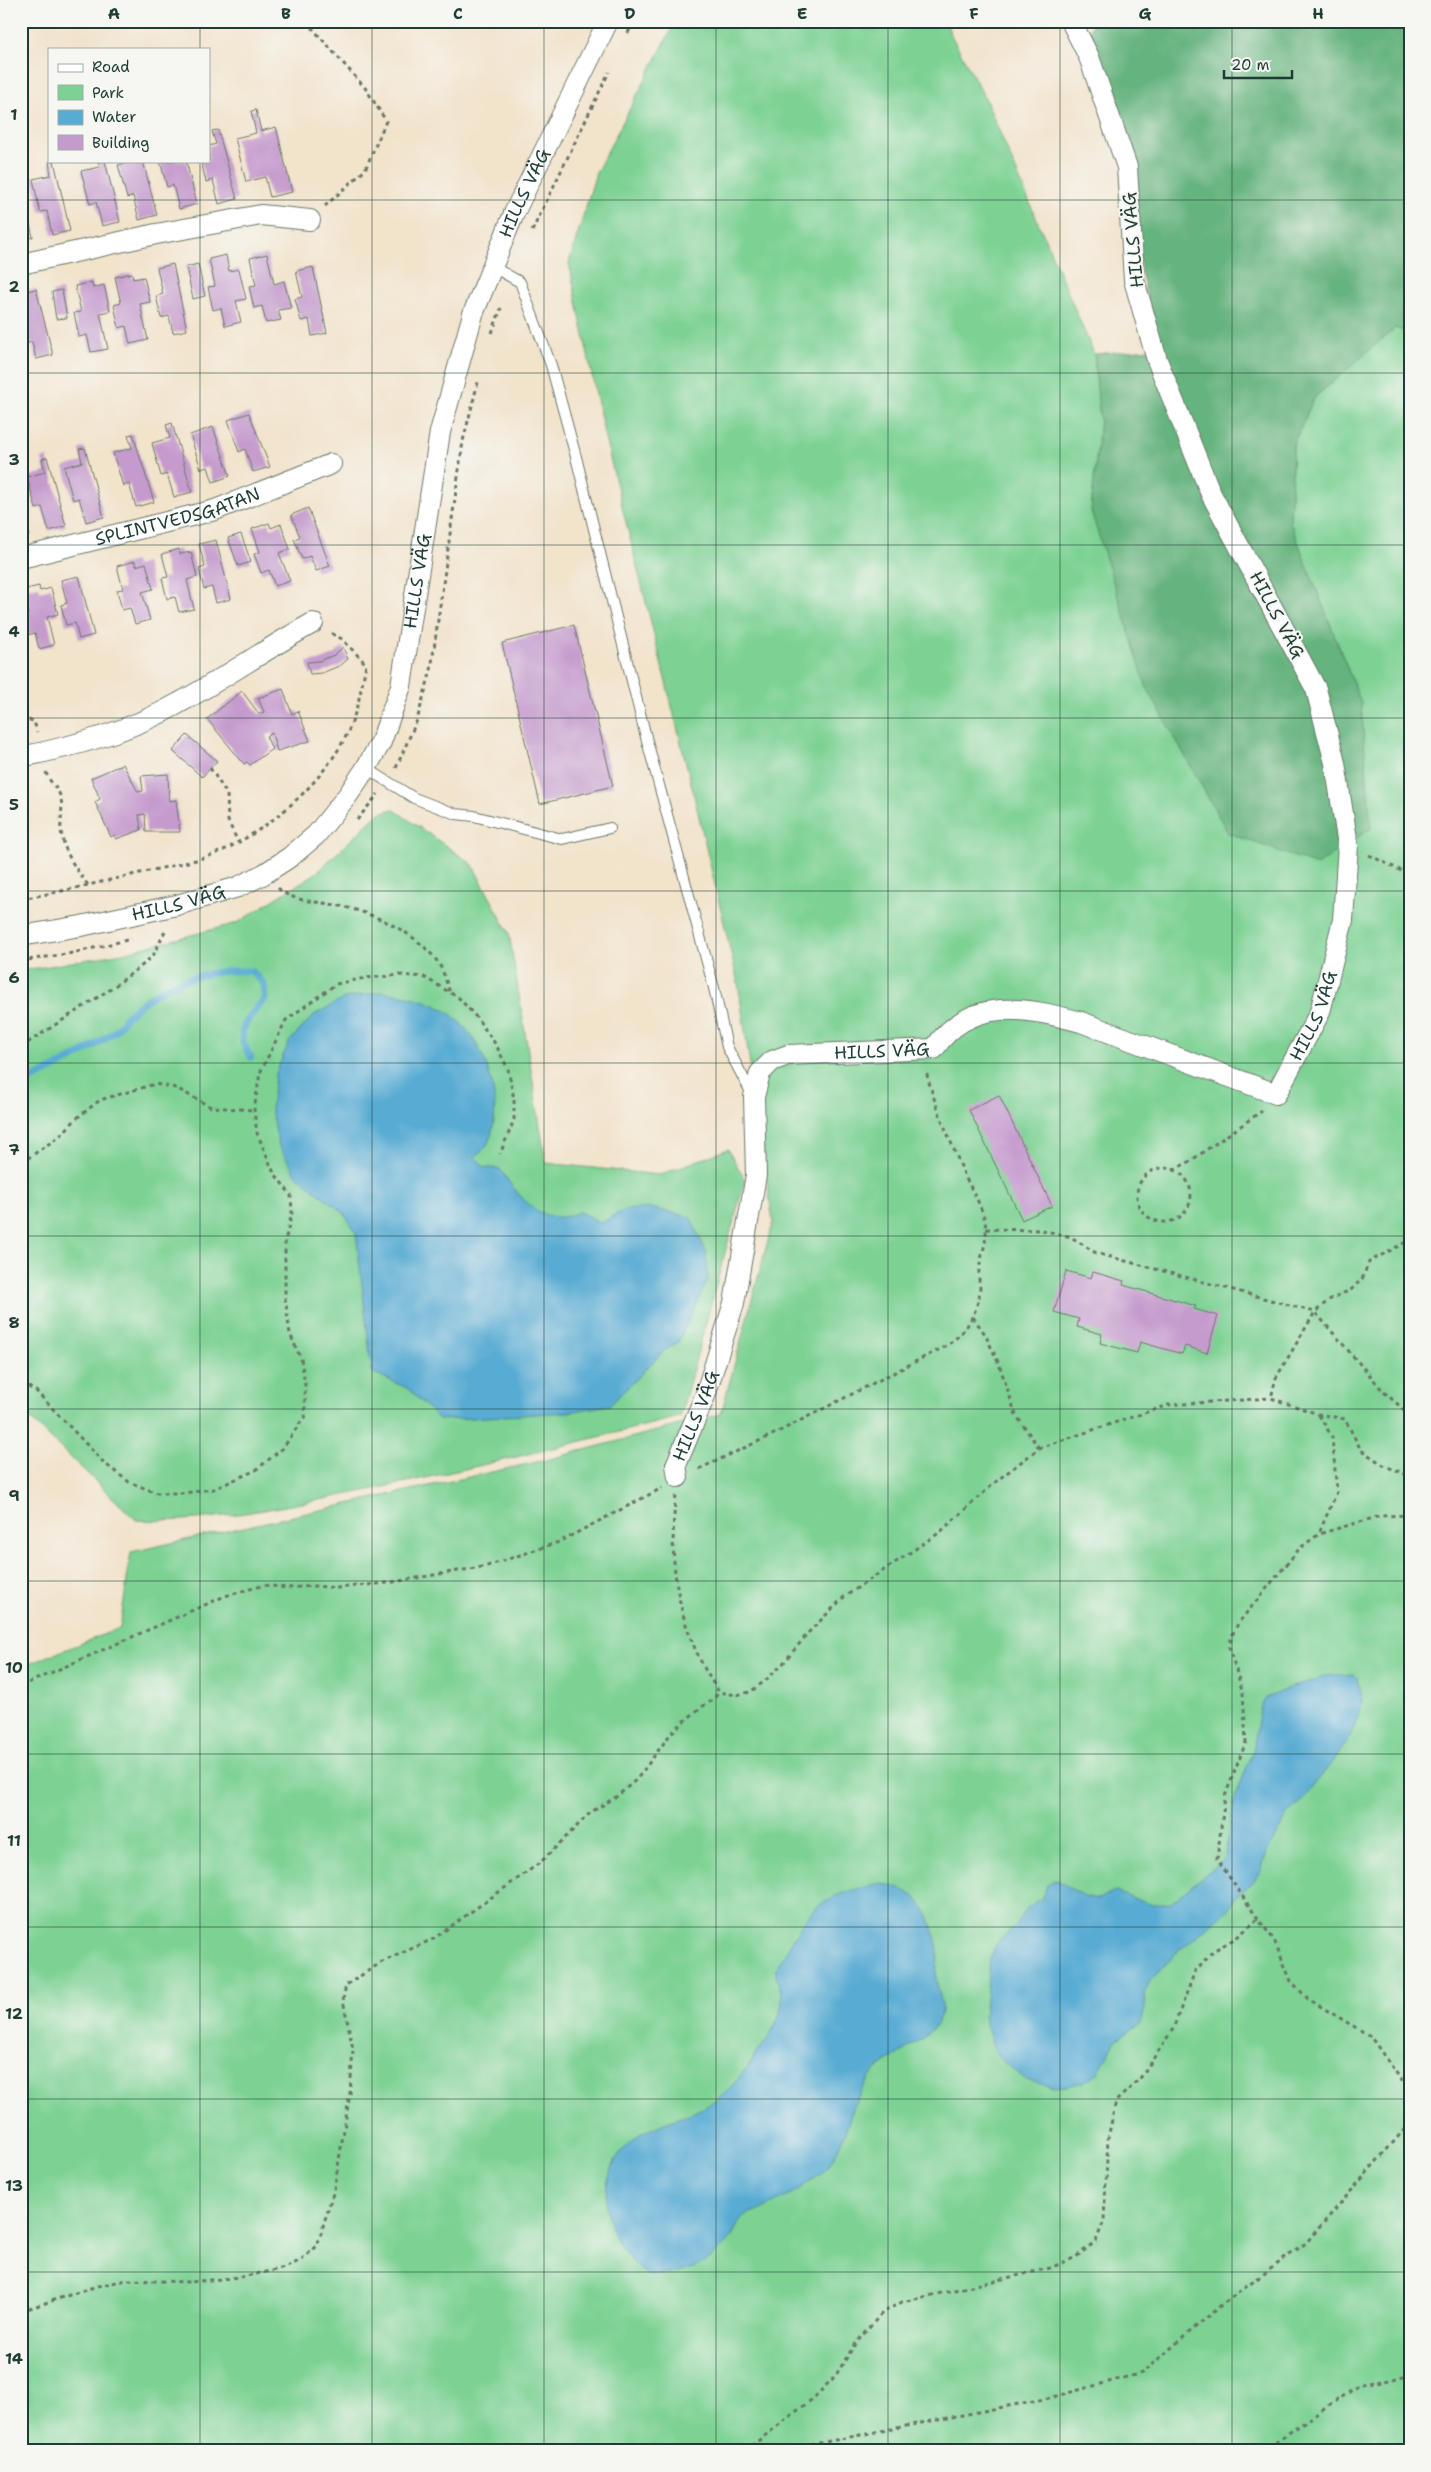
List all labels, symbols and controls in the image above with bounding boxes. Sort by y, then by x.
text: A [108,3,120,24]
text: B [281,3,291,24]
text: C [453,3,463,24]
text: D [624,3,636,24]
text: E [797,3,807,24]
text: F [969,3,979,24]
text: G [1139,3,1152,24]
text: H [1312,3,1324,24]
legend [48,48,210,162]
scale bar [1224,48,1291,80]
text: 20 m [1231,55,1270,75]
text: Road [92,57,130,77]
text: Park [92,83,124,103]
text: 1 [10,104,18,125]
text: Water [92,107,136,127]
text: Building [92,133,149,153]
street label: HILLS VÄG [493,144,556,241]
street label: HILLS VÄG [1117,191,1149,289]
text: 2 [8,276,20,297]
text: 3 [8,449,20,470]
street label: SPLINTVEDSGATAN [93,481,263,551]
street label: HILLS VÄG [398,532,436,630]
street label: HILLS VÄG [1244,567,1310,663]
text: 4 [8,621,20,642]
text: 5 [9,794,19,815]
street label: HILLS VÄG [129,879,229,927]
text: 6 [8,967,20,988]
street label: HILLS VÄG [1284,968,1342,1065]
street label: HILLS VÄG [833,1037,931,1065]
text: 7 [8,1139,20,1160]
text: 8 [8,1312,20,1333]
street label: HILLS VÄG [667,1367,724,1465]
text: 9 [8,1485,20,1506]
text: 10 [5,1657,23,1678]
text: 11 [7,1830,21,1851]
text: 12 [5,2003,23,2024]
text: 13 [5,2175,23,2196]
text: 14 [5,2348,23,2369]

